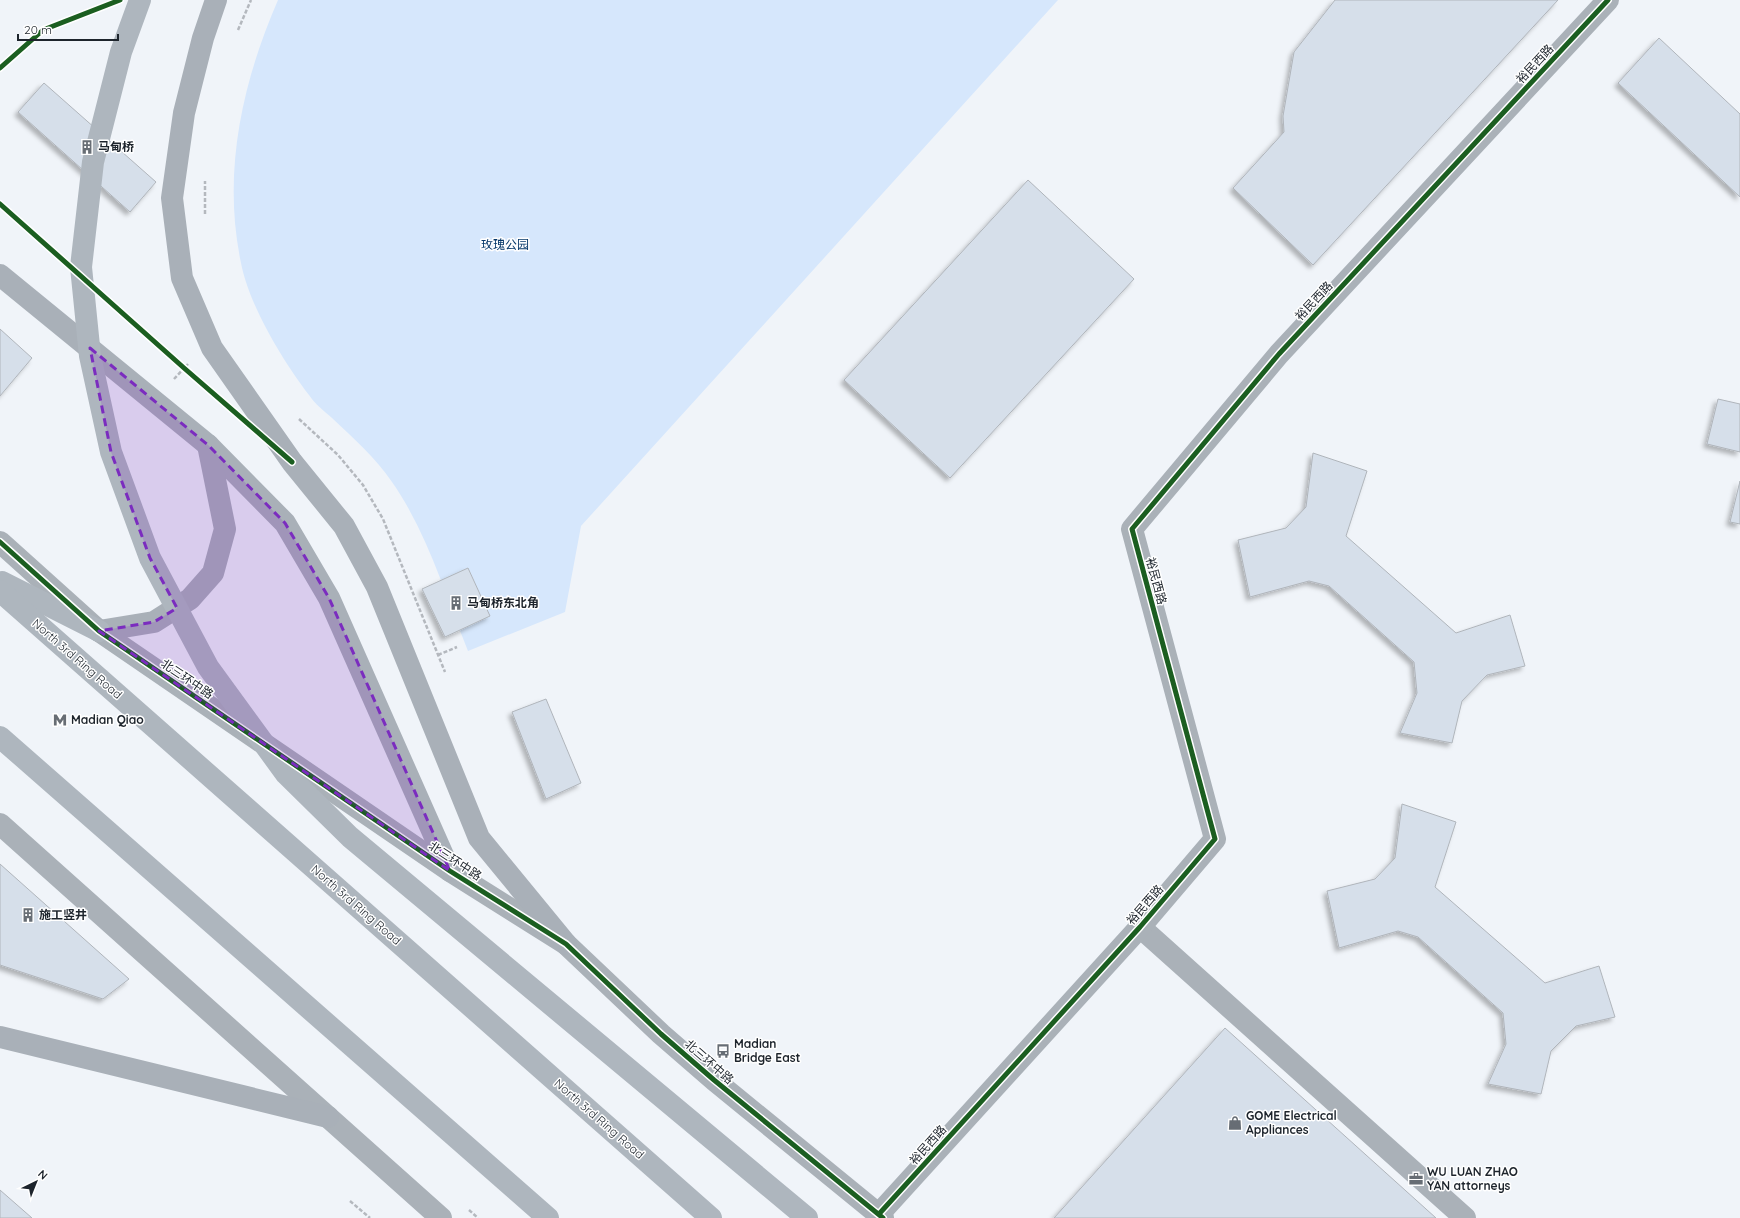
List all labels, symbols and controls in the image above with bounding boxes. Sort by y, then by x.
scale bar [18,16,118,42]
text: 20 m [24,22,52,37]
street label: 裕民西路 [1513,41,1556,86]
building icon: 马甸桥 [79,139,95,155]
place label: 马甸桥 [98,139,134,154]
park label: 玫瑰公园 [481,237,529,252]
street label: 裕民西路 [1292,278,1335,323]
street label: 裕民西路 [1143,556,1170,606]
building icon: 马甸桥东北角 [448,595,464,611]
place label: 马甸桥东北角 [467,595,539,610]
street label: North 3rd Ring Road [29,616,125,702]
street label: 北三环中路 [158,656,216,702]
metro station icon: Madian Qiao [52,712,68,728]
place label: Madian Qiao [71,712,144,727]
street label: 北三环中路 [426,838,485,883]
street label: North 3rd Ring Road [308,862,404,948]
street label: 裕民西路 [1123,882,1166,928]
building icon: 施工竖井 [20,907,36,923]
place label: 施工竖井 [39,907,87,922]
street label: 北三环中路 [682,1036,737,1087]
place label: Madian Bridge East [734,1036,800,1065]
bus stop icon: Madian Bridge East [715,1043,731,1059]
street label: North 3rd Ring Road [551,1076,647,1162]
place label: GOME Electrical Appliances [1246,1108,1337,1137]
shop icon: GOME Electrical Appliances [1227,1115,1243,1131]
street label: 裕民西路 [906,1122,949,1168]
north arrow [16,1162,56,1202]
place label: WU LUAN ZHAO YAN attorneys [1427,1164,1518,1193]
text: N [35,1167,51,1183]
office icon: WU LUAN ZHAO YAN attorneys [1408,1171,1424,1187]

